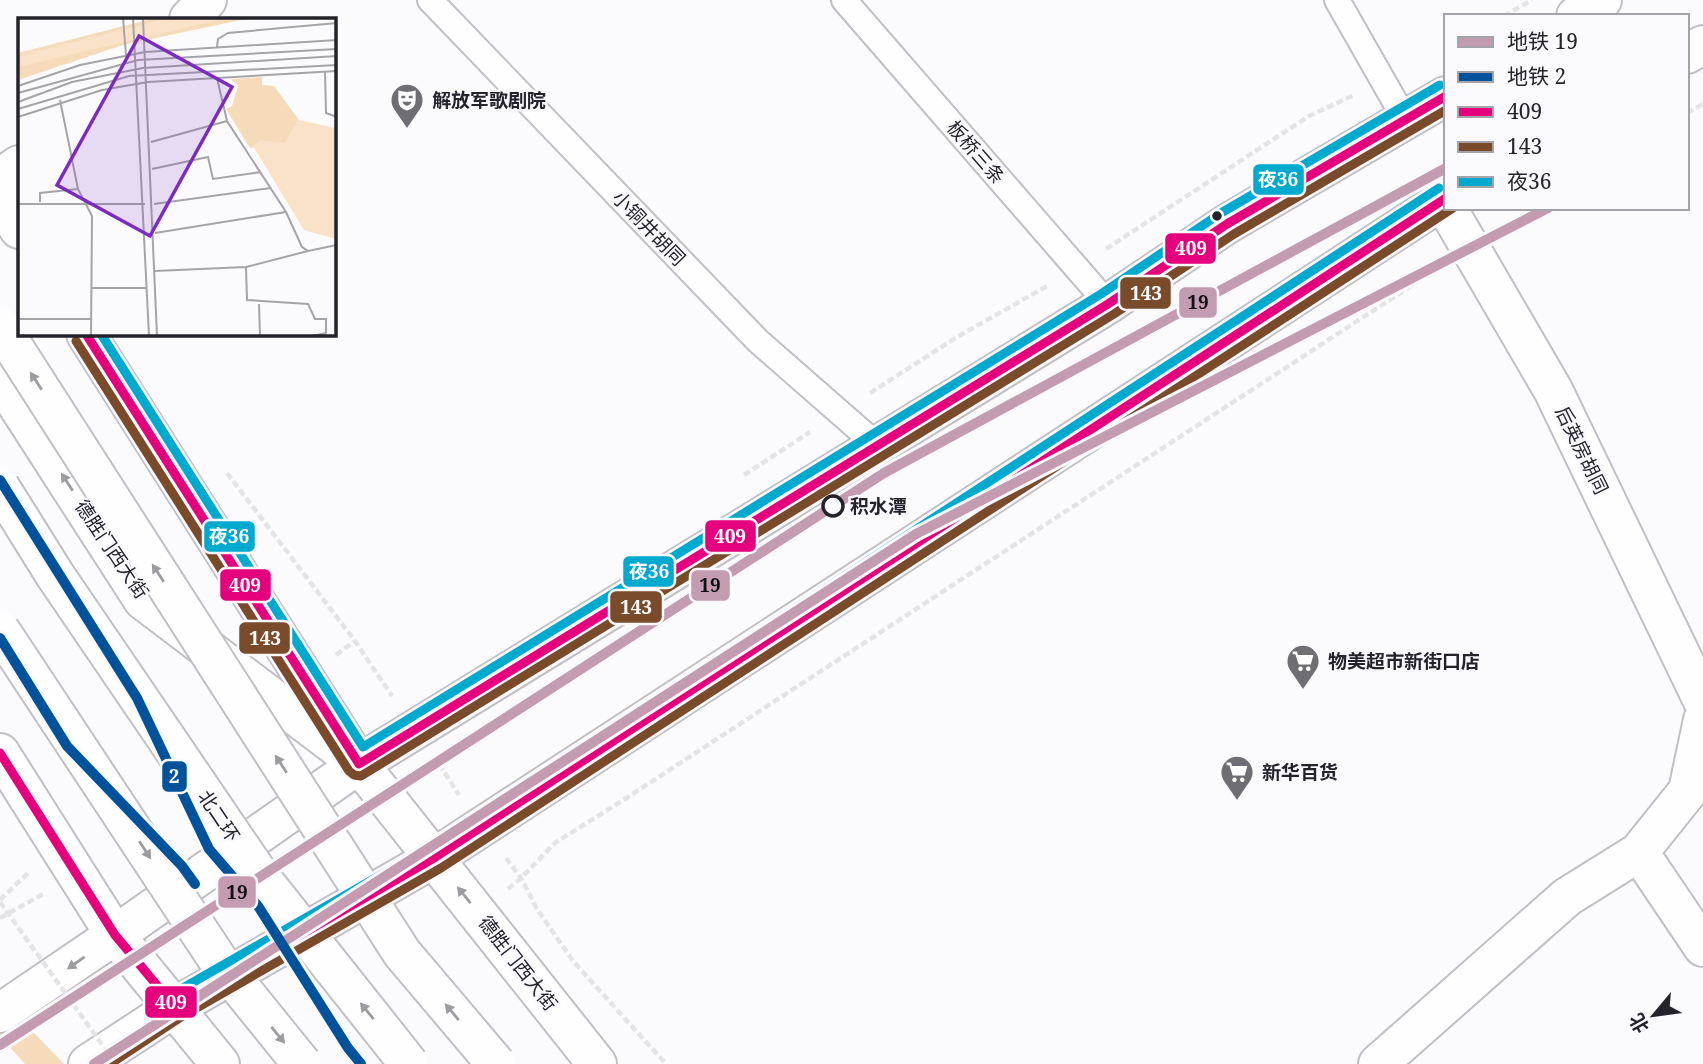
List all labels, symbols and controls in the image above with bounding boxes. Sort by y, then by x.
legend [1444,14,1689,210]
inset map [18,18,336,336]
text: 地铁 19 [1507,27,1578,55]
text: 地铁 2 [1507,62,1566,90]
theatre icon: 解放军歌剧院 [388,81,426,130]
place label: 解放军歌剧院 [432,87,546,113]
text: 409 [1507,97,1542,125]
street label: 板桥三条 [941,115,1011,189]
text: 143 [1507,132,1542,160]
line badge: 夜36 [1252,163,1305,196]
text: 夜36 [1258,166,1298,192]
text: 夜36 [1507,167,1551,195]
street label: 小铜井胡同 [607,185,691,271]
unlabelled marker [1210,209,1224,223]
line badge: 409 [1164,232,1217,265]
text: 409 [1175,235,1207,261]
line badge: 143 [1119,276,1172,310]
text: 143 [1130,280,1162,306]
line badge: 19 [1178,286,1218,319]
text: 19 [1187,289,1209,315]
one-way arrow [29,372,42,391]
street label: 后英房胡同 [1549,402,1615,498]
one-way arrow [61,472,74,492]
place label: 积水潭 [850,493,907,519]
street label: 德胜门西大街 [69,494,155,604]
marker: 积水潭 [822,495,844,517]
line badge: 409 [704,519,757,553]
line badge: 夜36 [203,520,256,553]
text: 夜36 [209,523,249,549]
text: 409 [714,523,746,549]
line badge: 夜36 [622,555,675,588]
text: 夜36 [629,558,669,584]
one-way arrow [152,563,165,582]
line badge: 409 [219,568,272,602]
line badge: 19 [690,569,731,602]
text: 409 [229,572,261,598]
text: 19 [699,572,721,598]
line badge: 143 [609,590,663,624]
text: 143 [620,594,652,620]
line badge: 143 [238,621,291,655]
text: 143 [249,625,281,651]
supermarket icon: 物美超市新街口店 [1284,642,1322,691]
place label: 物美超市新街口店 [1328,648,1480,674]
supermarket icon: 新华百货 [1218,753,1256,802]
one-way arrow [275,755,288,774]
place label: 新华百货 [1262,759,1338,785]
line badge: 2 [161,760,188,793]
text: 2 [169,763,179,789]
street label: 北二环 [192,785,246,847]
one-way arrow [138,841,151,860]
line badge: 19 [217,875,257,909]
text: 19 [226,879,248,905]
one-way arrow [456,886,471,904]
street label: 德胜门西大街 [473,910,563,1016]
one-way arrow [67,956,85,970]
north arrow [1619,980,1689,1050]
line badge: 409 [144,985,198,1019]
text: 409 [155,989,187,1015]
one-way arrow [359,1002,374,1020]
one-way arrow [445,1003,460,1020]
text: 北 [1623,1009,1655,1038]
one-way arrow [270,1026,285,1043]

